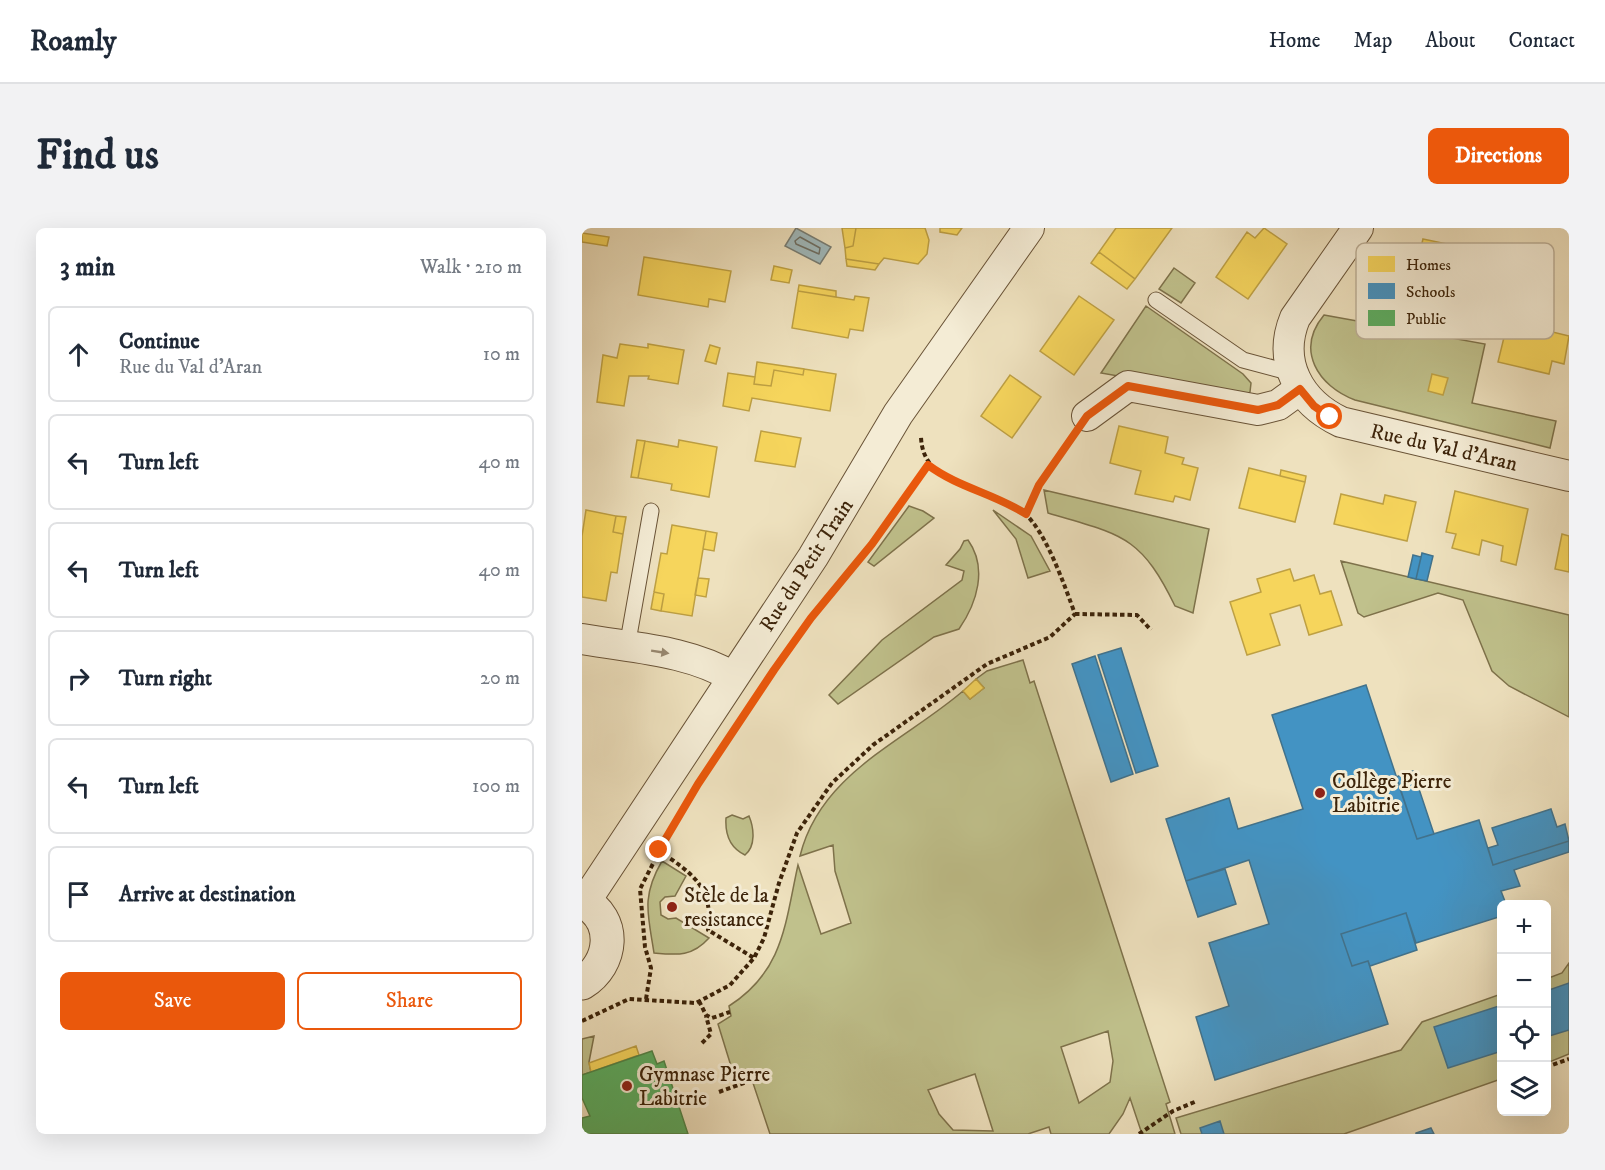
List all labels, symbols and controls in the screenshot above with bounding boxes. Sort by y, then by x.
text: Roamly [30,24,116,59]
text: Home [1269,28,1321,54]
text: Map [1354,28,1392,54]
text: About [1425,28,1476,54]
text: Contact [1509,28,1575,54]
button: Directions [1428,128,1569,184]
text: Find us [36,130,159,182]
legend [1356,243,1554,339]
text: 3 min [60,251,115,284]
text: Walk · 210 m [420,255,522,280]
text: Homes [1406,255,1451,275]
text: Schools [1406,282,1455,302]
text: Public [1406,309,1446,329]
text: Continue [119,328,200,355]
icon: ahead [62,338,95,371]
text: 10 m [483,342,520,367]
text: Rue du Val d'Aran [119,355,262,380]
route start [1316,403,1342,429]
street label: Rue du Val d'Aran [1368,418,1520,478]
icon: left [62,446,95,479]
text: Turn left [119,449,199,476]
text: 40 m [478,450,520,475]
street label: Rue du Petit Train [754,494,859,637]
icon: left [62,554,95,587]
text: Turn left [119,557,199,584]
text: 40 m [478,558,520,583]
one-way arrow [651,648,670,657]
icon: right [62,662,95,695]
text: Turn right [119,665,212,692]
text: 20 m [480,666,520,691]
place label: Collège Pierre Labitrie [1332,769,1452,819]
icon: left [62,770,95,803]
text: Turn left [119,773,199,800]
text: 100 m [472,774,520,799]
marker: Collège Pierre Labitrie [1313,786,1327,800]
route end [645,836,671,862]
icon: arrive [62,878,95,911]
text: Arrive at destination [119,881,296,908]
place label: Stèle de la resistance [684,883,769,933]
marker: Stèle de la resistance [665,900,679,914]
map controls [1497,900,1551,1116]
button: + [1497,900,1551,954]
button: − [1497,954,1551,1008]
button: Save [60,972,285,1030]
button: Share [297,972,522,1030]
button: locate [1497,1008,1551,1062]
place label: Gymnase Pierre Labitrie [639,1062,770,1112]
button: layers [1497,1062,1551,1116]
marker: Gymnase Pierre Labitrie [620,1079,634,1093]

